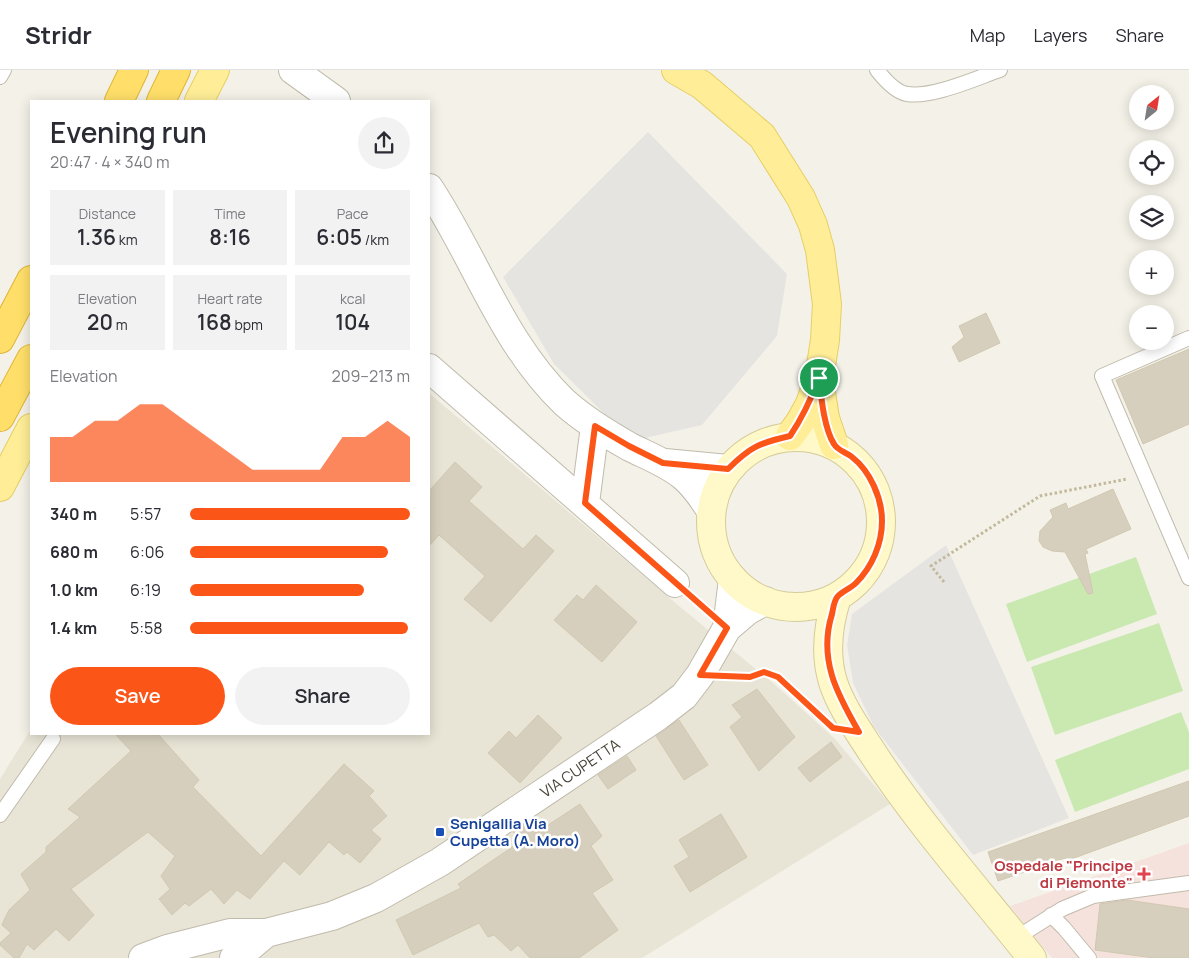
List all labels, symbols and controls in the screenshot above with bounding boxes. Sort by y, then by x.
text: Stridr [25,18,92,51]
text: Map [970,23,1005,47]
text: Layers [1033,23,1087,47]
text: Share [1115,23,1164,47]
north arrow [1129,85,1174,130]
map controls [1129,85,1174,350]
text: Evening run [50,113,207,151]
button: share [358,117,410,169]
button: locate [1129,140,1174,185]
text: 20:47 · 4 × 340 m [50,151,170,173]
button: layers [1129,195,1174,240]
text: Distance [79,204,136,223]
text: Time [214,204,246,223]
text: Pace [337,204,368,223]
text: 1.36 [77,223,116,251]
text: 8:16 [209,223,251,251]
text: 6:05 [316,223,362,251]
text: km [116,230,138,249]
text: /km [362,230,389,249]
button: + [1129,250,1174,295]
text: Elevation [78,289,137,308]
text: Heart rate [198,289,262,308]
text: kcal [340,289,365,308]
button: − [1129,305,1174,350]
text: 20 [87,308,113,336]
text: 168 [197,308,232,336]
text: 104 [335,308,370,336]
text: m [113,315,128,334]
text: bpm [232,315,263,334]
pin [798,357,840,399]
icon: arrive [805,364,833,392]
text: Elevation [50,365,118,387]
text: 209–213 m [332,365,410,387]
text: 340 m [50,503,97,525]
text: 5:57 [130,503,161,525]
text: 680 m [50,541,98,563]
text: 6:06 [130,541,164,563]
text: 1.0 km [50,579,98,601]
text: 6:19 [130,579,161,601]
text: 1.4 km [50,617,97,639]
text: 5:58 [130,617,163,639]
button: Save [50,667,225,725]
button: Share [235,667,410,725]
street label: VIA CUPETTA [536,733,624,802]
place label: Senigallia Via Cupetta (A. Moro) [450,813,580,851]
marker: Senigallia Via Cupetta (A. Moro) [434,826,446,838]
place label: Ospedale "Principe di Piemonte" [994,855,1133,893]
marker: Ospedale "Principe di Piemonte" [1137,867,1151,881]

